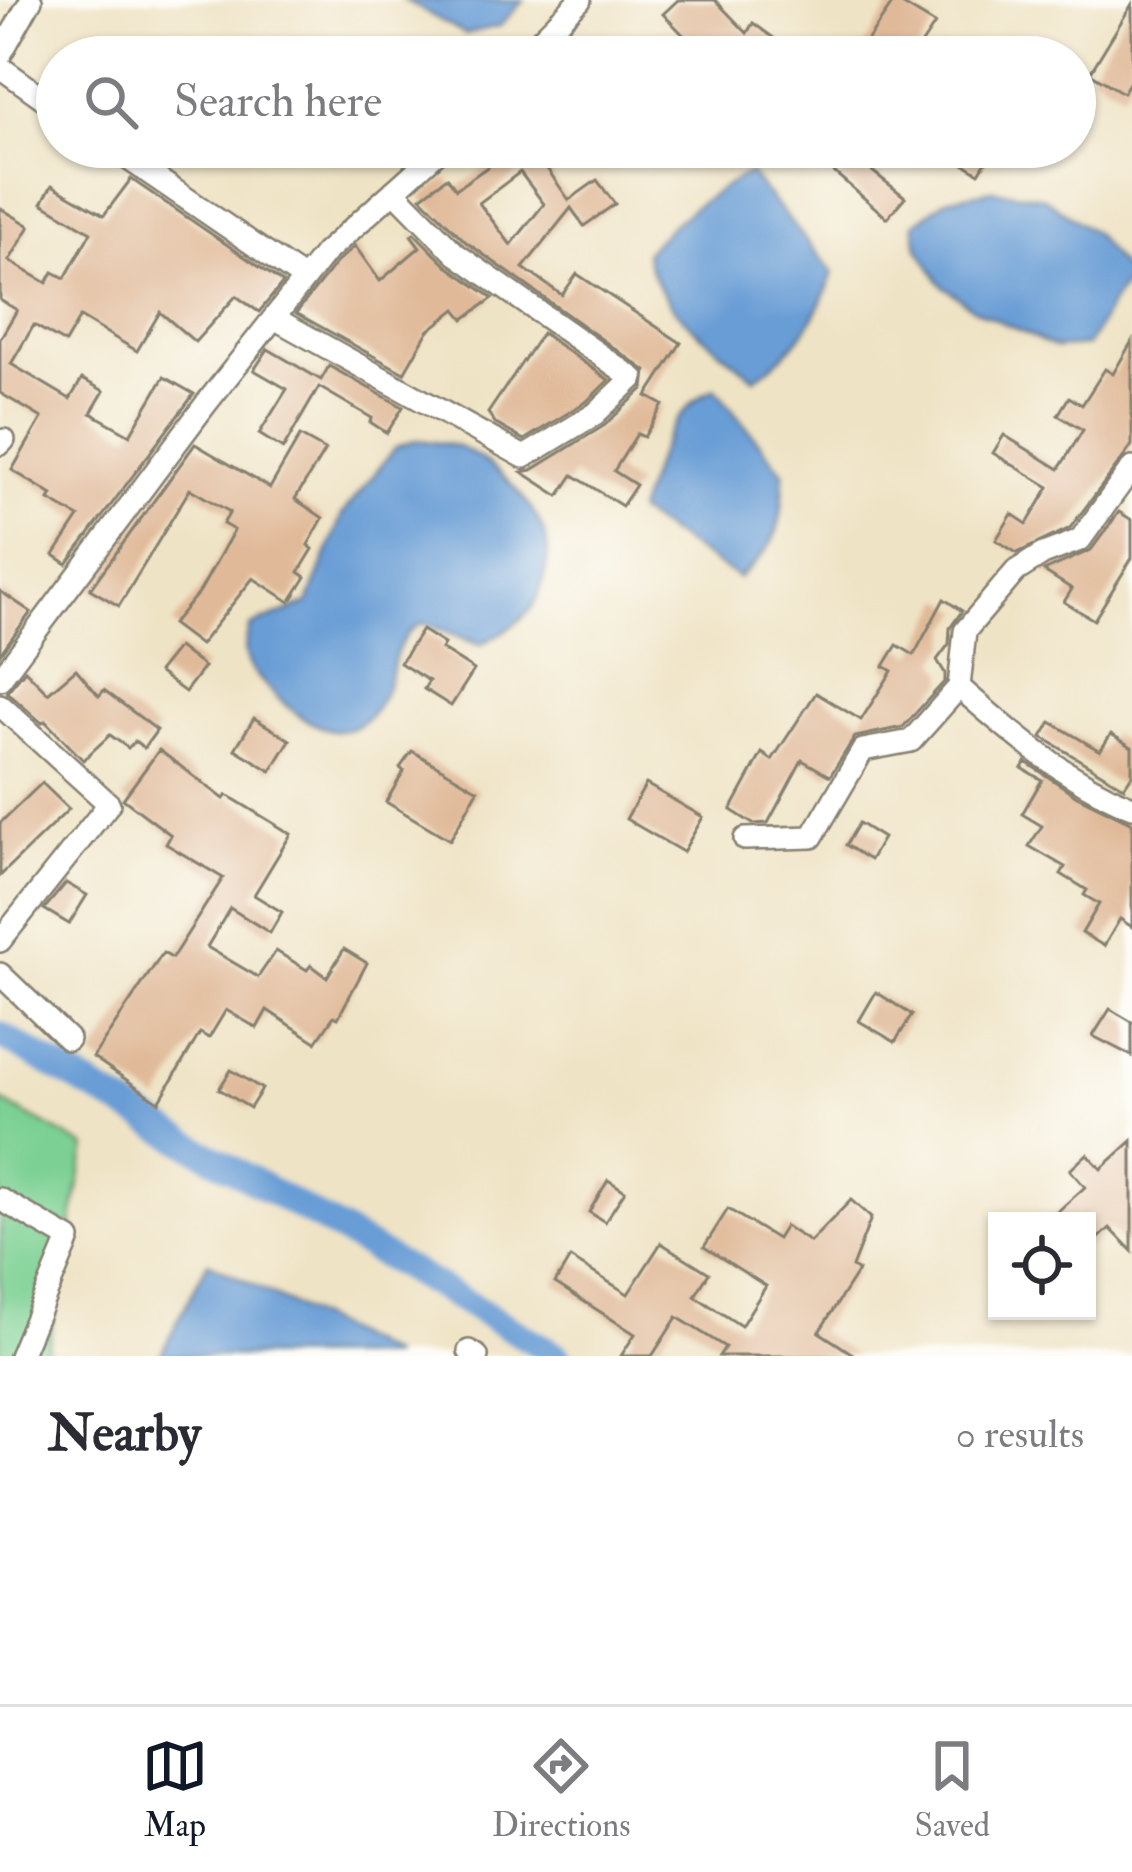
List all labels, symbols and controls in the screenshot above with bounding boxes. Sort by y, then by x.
search box [36,36,1096,168]
icon: search [78,69,144,135]
text: Search here [174,74,382,130]
map controls [988,1212,1096,1320]
button: locate [988,1212,1096,1320]
text: Nearby [48,1402,201,1466]
text: 0 results [956,1410,1084,1459]
tab: Map [142,1733,208,1846]
tab: Directions [492,1733,631,1846]
tab: Saved [915,1733,990,1846]

